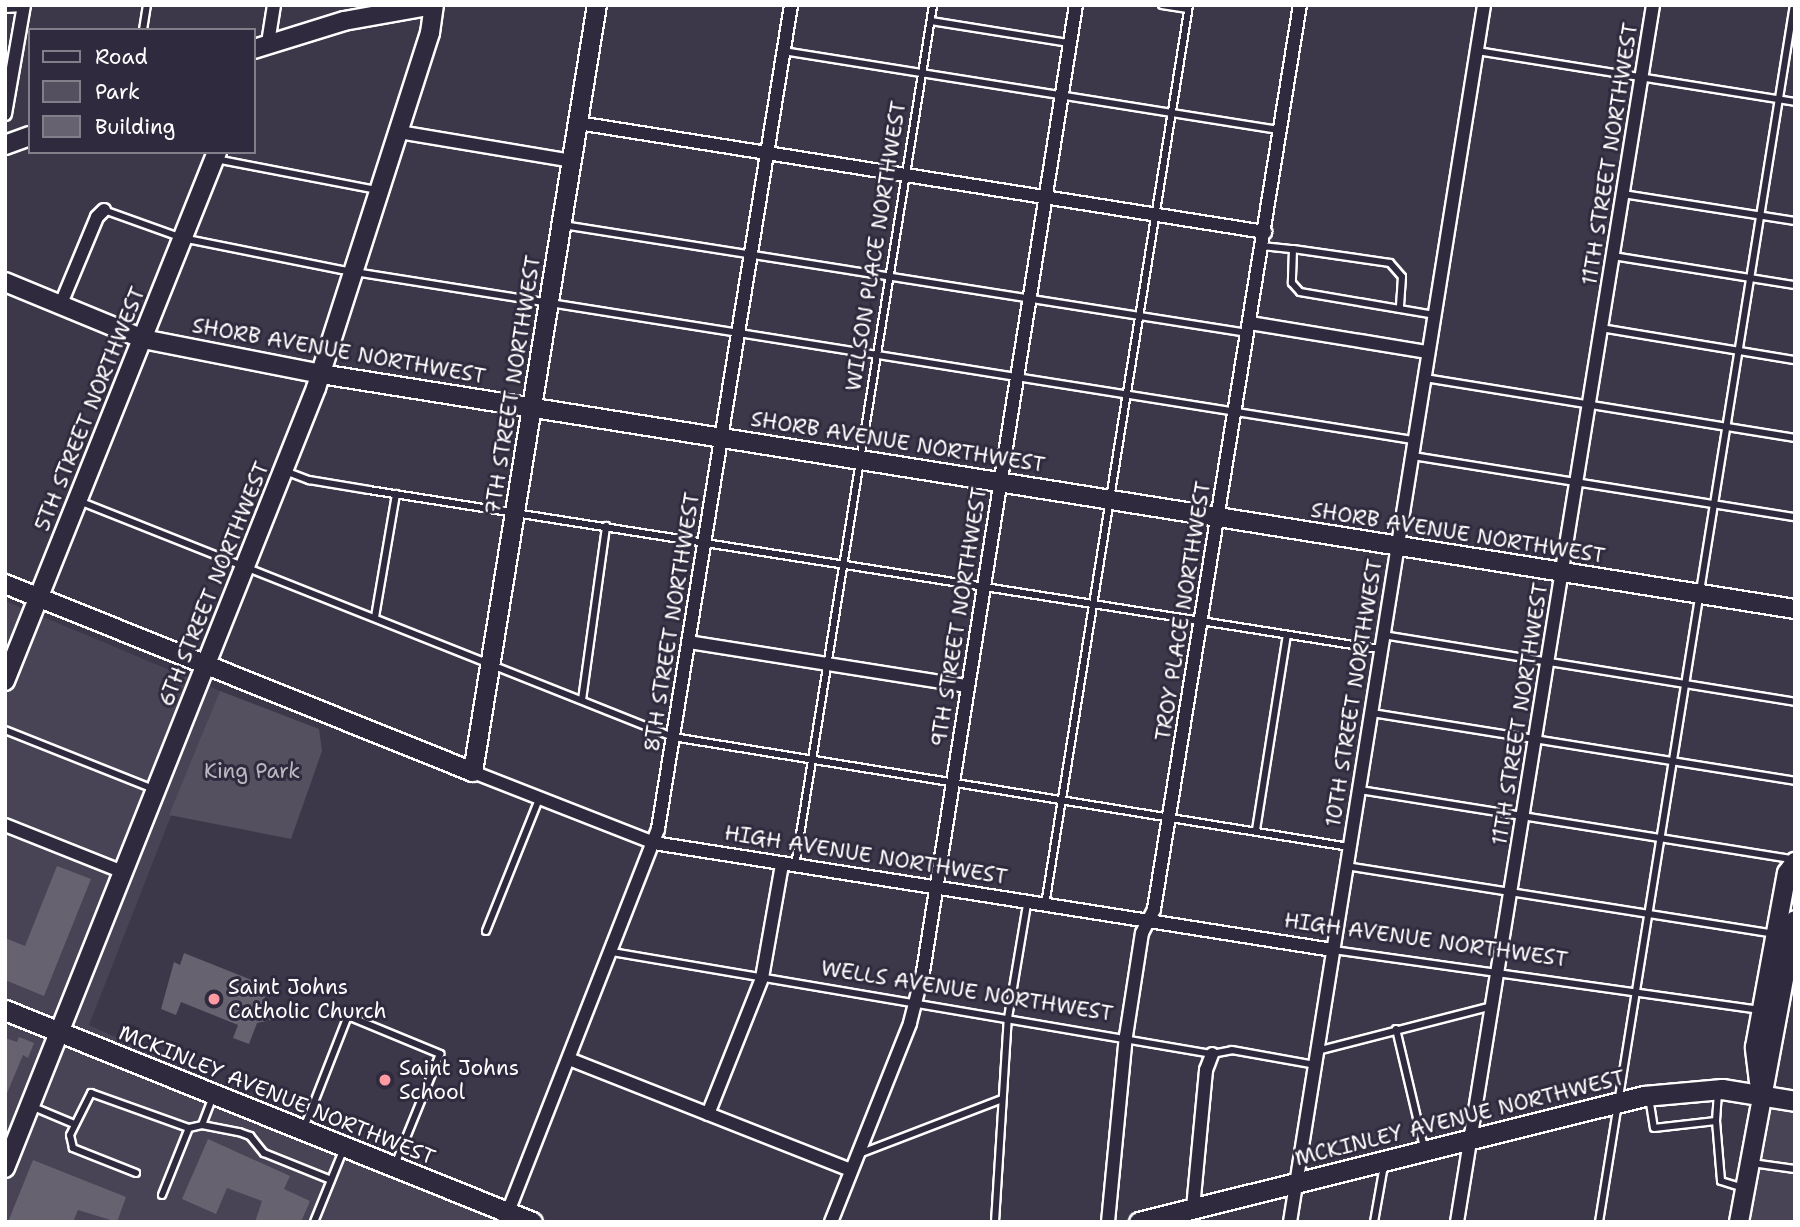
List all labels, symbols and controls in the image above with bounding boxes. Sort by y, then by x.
street label: 11TH STREET NORTHWEST [1577,21,1643,287]
legend [28,28,256,154]
text: Road [95,43,148,71]
text: Park [95,78,140,106]
street label: WILSON PLACE NORTHWEST [841,99,911,393]
text: Building [95,113,175,141]
street label: 7TH STREET NORTHWEST [480,253,546,517]
street label: 5TH STREET NORTHWEST [29,283,151,535]
street label: SHORB AVENUE NORTHWEST [190,313,488,389]
street label: SHORB AVENUE NORTHWEST [749,406,1047,478]
street label: 6TH STREET NORTHWEST [153,458,275,710]
street label: TROY PLACE NORTHWEST [1150,479,1216,743]
street label: 9TH STREET NORTHWEST [926,485,992,749]
street label: 8TH STREET NORTHWEST [639,490,705,754]
street label: SHORB AVENUE NORTHWEST [1309,497,1607,569]
street label: 10TH STREET NORTHWEST [1320,557,1388,829]
street label: 11TH STREET NORTHWEST [1487,581,1553,847]
park label: King Park [204,758,300,784]
street label: HIGH AVENUE NORTHWEST [723,820,1009,890]
street label: HIGH AVENUE NORTHWEST [1283,908,1569,972]
street label: WELLS AVENUE NORTHWEST [819,955,1115,1027]
place label: Saint Johns Catholic Church [228,974,387,1024]
marker: Saint Johns Catholic Church [206,991,222,1007]
street label: MCKINLEY AVENUE NORTHWEST [115,1020,439,1170]
place label: Saint Johns School [399,1055,519,1105]
street label: MCKINLEY AVENUE NORTHWEST [1292,1065,1628,1171]
marker: Saint Johns School [377,1072,393,1088]

